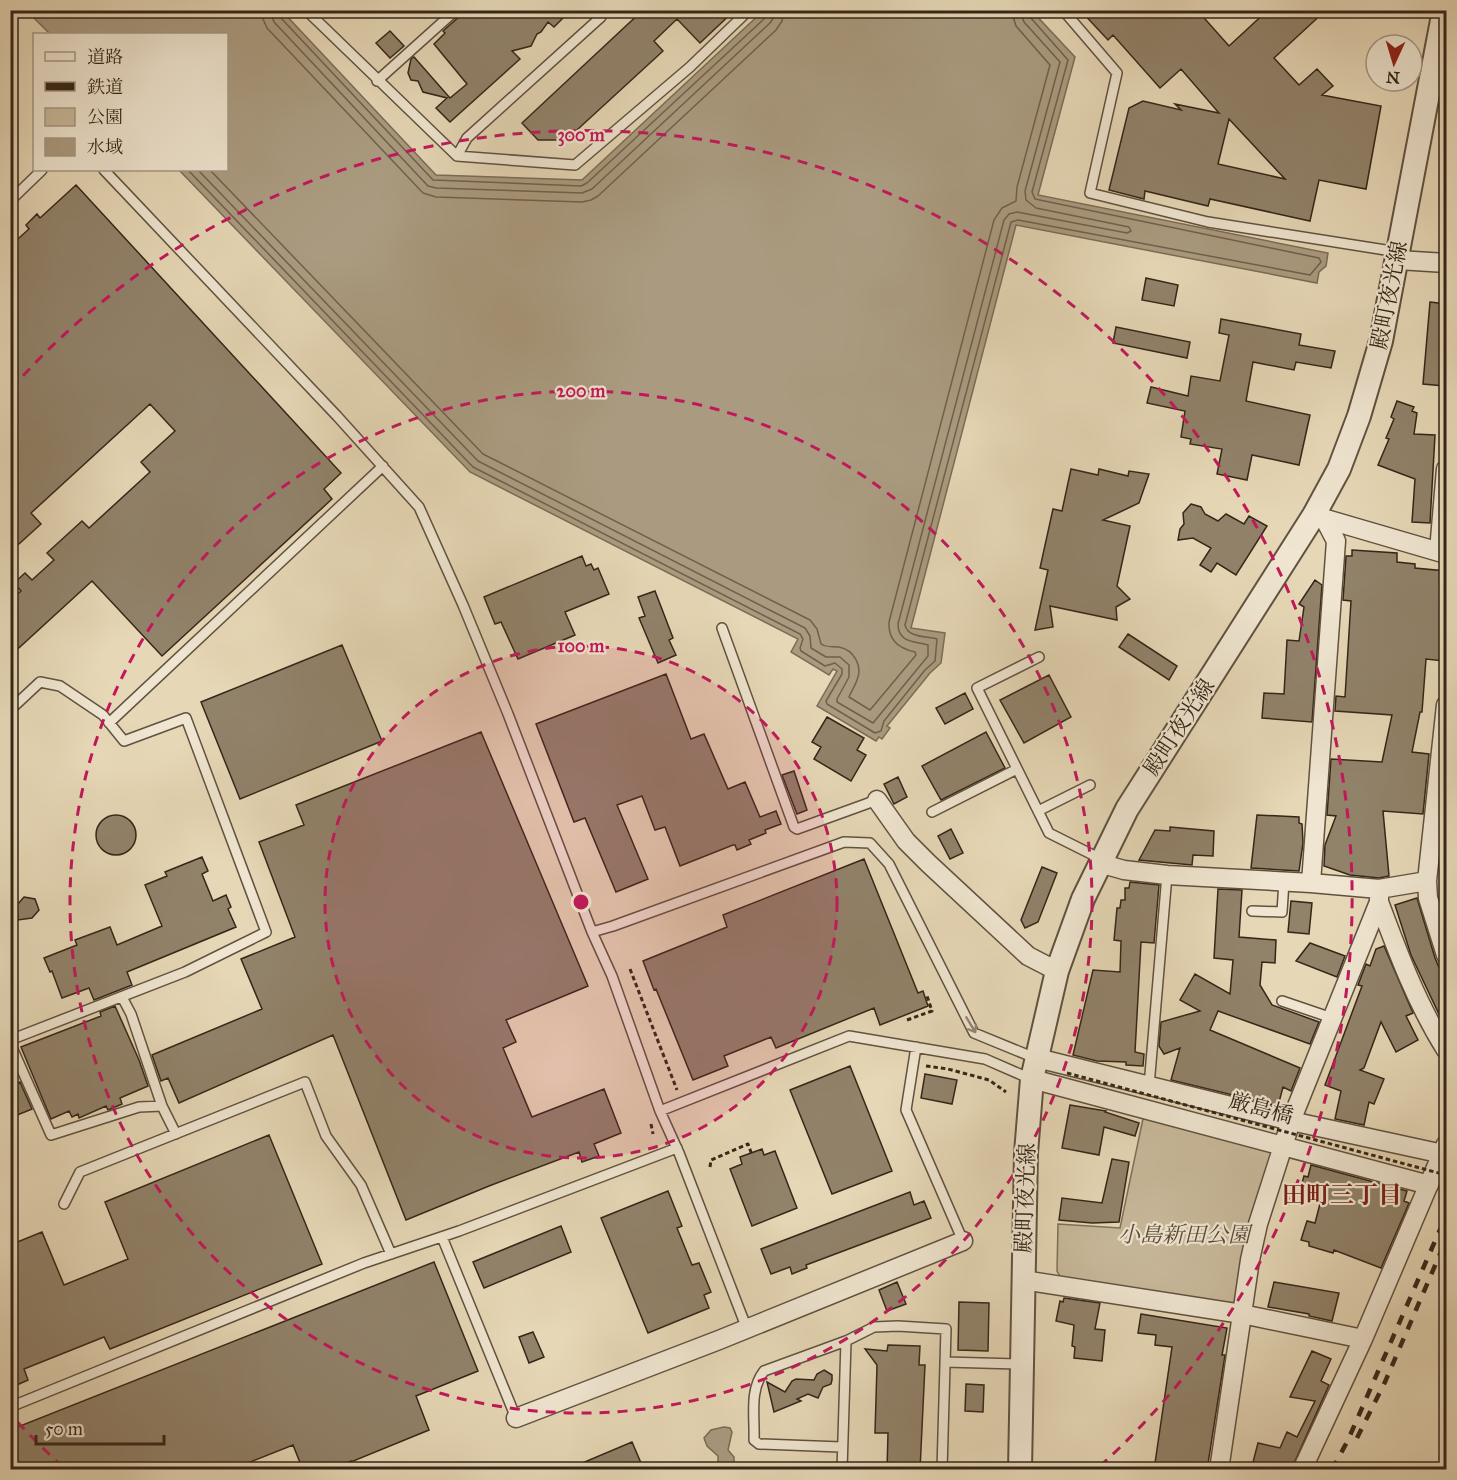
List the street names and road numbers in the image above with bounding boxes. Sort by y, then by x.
street label: 殿町夜光線 [1365,238,1413,352]
street label: 殿町夜光線 [1138,674,1220,780]
street label: 厳島橋 [1226,1086,1296,1130]
street label: 殿町夜光線 [1010,1143,1040,1253]

